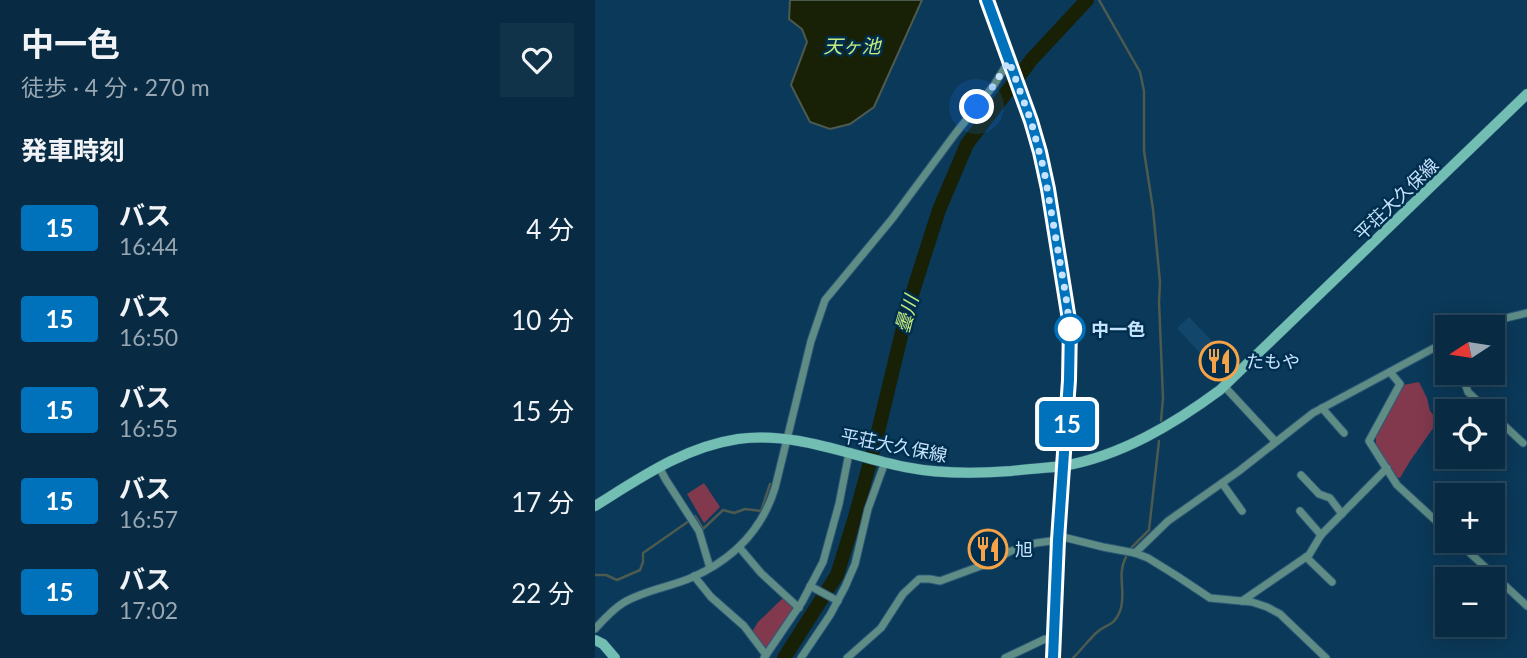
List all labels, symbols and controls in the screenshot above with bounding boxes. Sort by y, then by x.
text: 中一色 [21,23,120,63]
button: heart [500,23,574,97]
water label: 天ヶ池 [823,34,882,57]
text: 徒歩 · 4 分 · 270 m [21,73,210,101]
your location [959,89,994,124]
text: 発車時刻 [21,134,125,166]
street label: 平荘大久保線 [1350,154,1442,244]
text: バス [119,199,171,231]
text: 15 [46,213,73,242]
text: 4 分 [526,213,574,245]
text: 16:44 [119,232,178,260]
text: バス [119,290,171,322]
water label: 曇川 [890,291,923,335]
text: 15 [46,304,73,333]
text: 10 分 [511,304,574,336]
marker: 中一色 [1055,314,1085,344]
north arrow [1435,315,1505,385]
map controls [1435,315,1505,637]
place label: 中一色 [1091,318,1145,340]
text: 16:50 [119,323,178,351]
restaurant icon: たもや [1198,340,1240,382]
place label: たもや [1246,350,1300,372]
text: バス [119,381,171,413]
text: 15 [46,395,73,424]
text: 15 分 [511,395,574,427]
button: locate [1435,399,1505,469]
line badge: 15 [1035,401,1099,447]
text: 15 [1053,409,1081,438]
text: 16:55 [119,414,178,442]
street label: 平荘大久保線 [839,424,949,466]
text: バス [119,472,171,504]
button: + [1435,483,1505,553]
text: 15 [46,486,73,515]
text: 17 分 [511,486,574,518]
text: 16:57 [119,505,178,533]
restaurant icon: 旭 [967,528,1009,570]
place label: 旭 [1015,538,1033,560]
text: バス [119,563,171,595]
button: − [1435,567,1505,637]
text: 15 [46,577,73,606]
text: 22 分 [511,577,574,609]
text: 17:02 [119,596,178,624]

